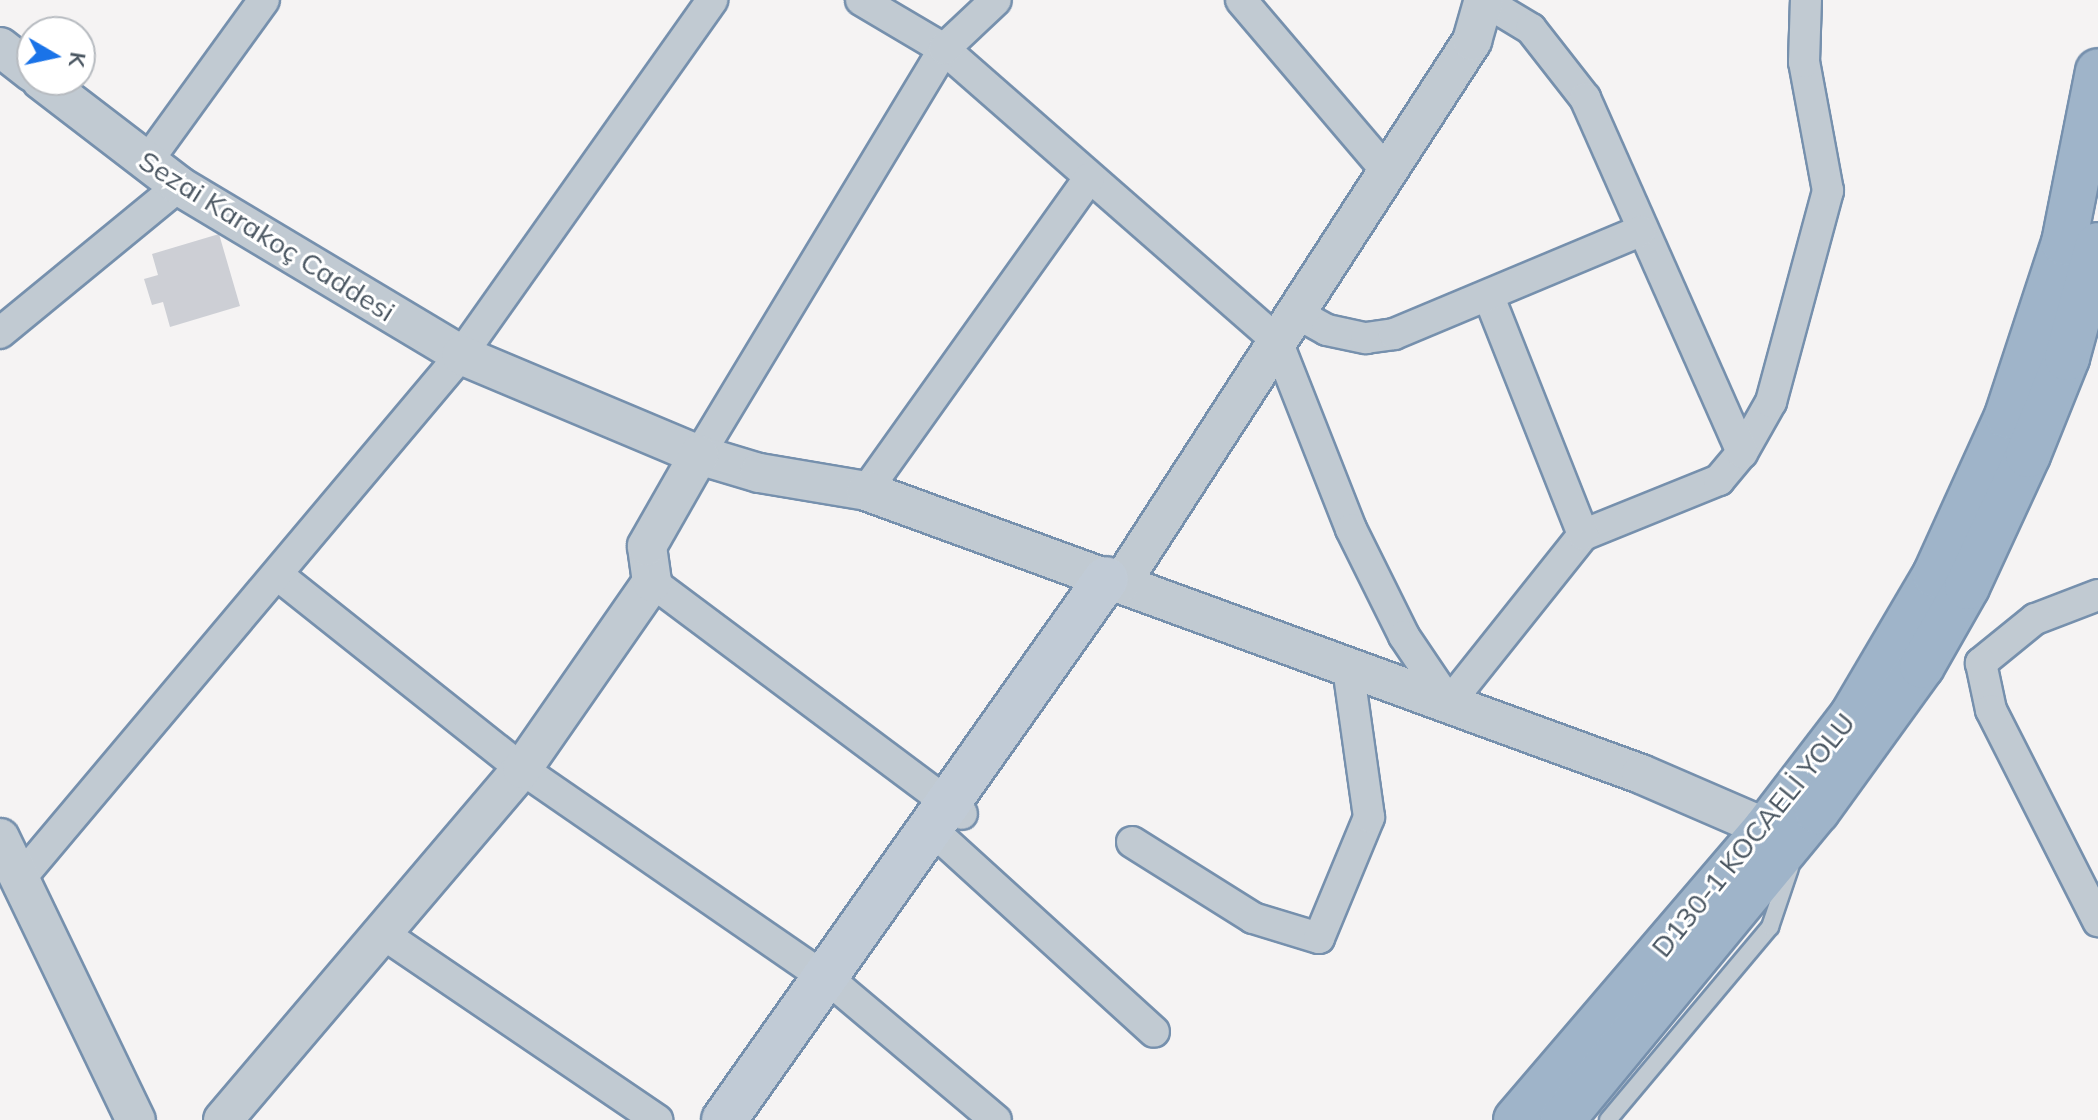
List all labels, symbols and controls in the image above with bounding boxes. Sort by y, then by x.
north arrow [16,16,96,96]
text: K [63,50,93,69]
street label: Sezai Karakoç Caddesi [133,144,401,328]
street label: D130-1 KOCAELİ YOLU [1644,706,1862,964]

